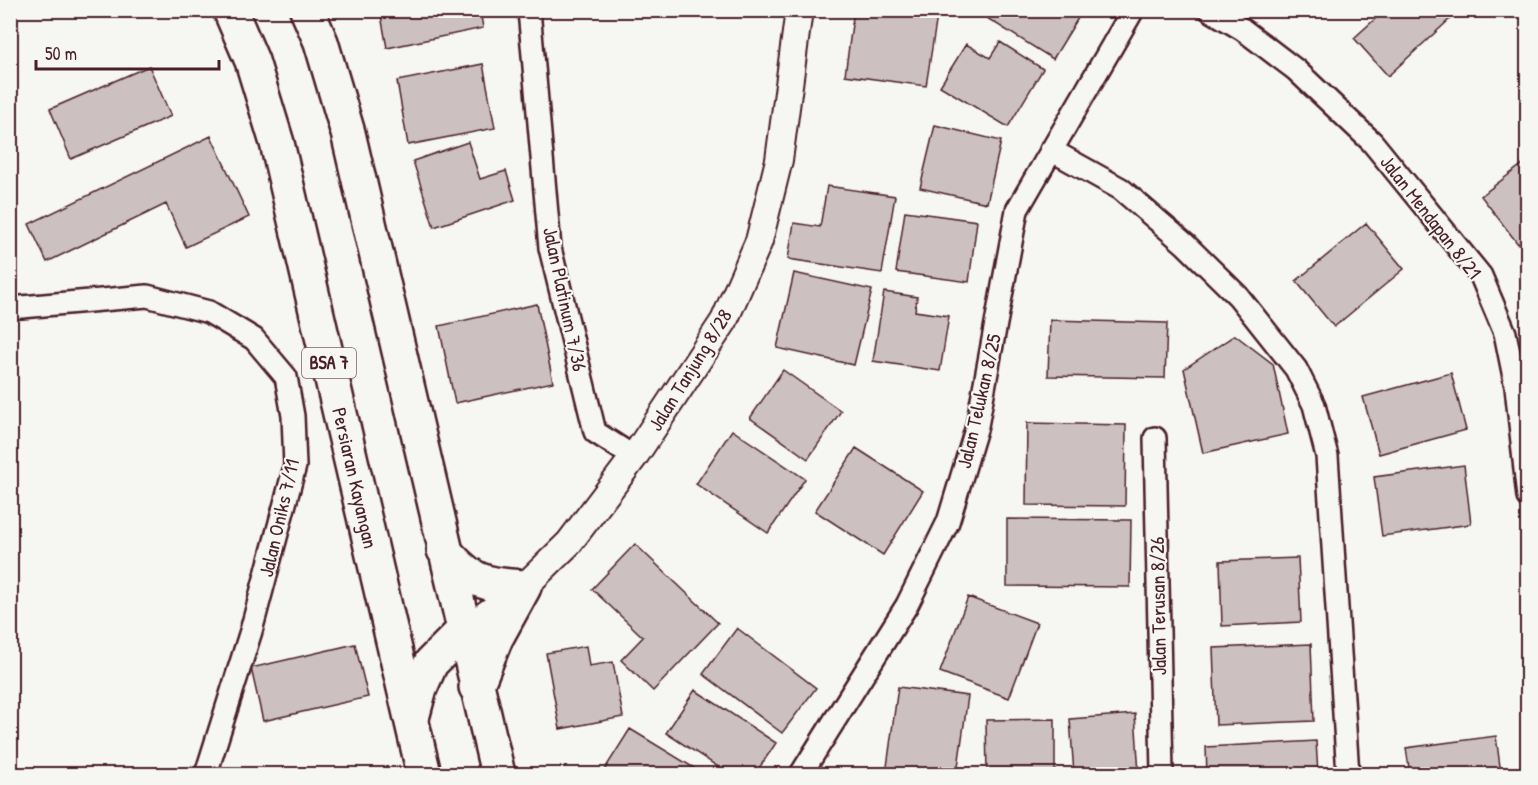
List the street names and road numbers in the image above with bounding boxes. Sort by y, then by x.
street label: Jalan Mendapan 8/21 [1374,149,1488,284]
street label: Jalan Platinum 7/36 [537,224,594,373]
street label: Jalan Tanjung 8/28 [641,304,738,436]
street label: Jalan Telukan 8/25 [950,330,1007,471]
road number: BSA 7 [302,348,356,378]
street label: Persiaran Kayangan [326,405,385,551]
street label: Jalan Oniks 7/11 [252,456,305,579]
street label: Jalan Terusan 8/26 [1143,536,1172,676]

